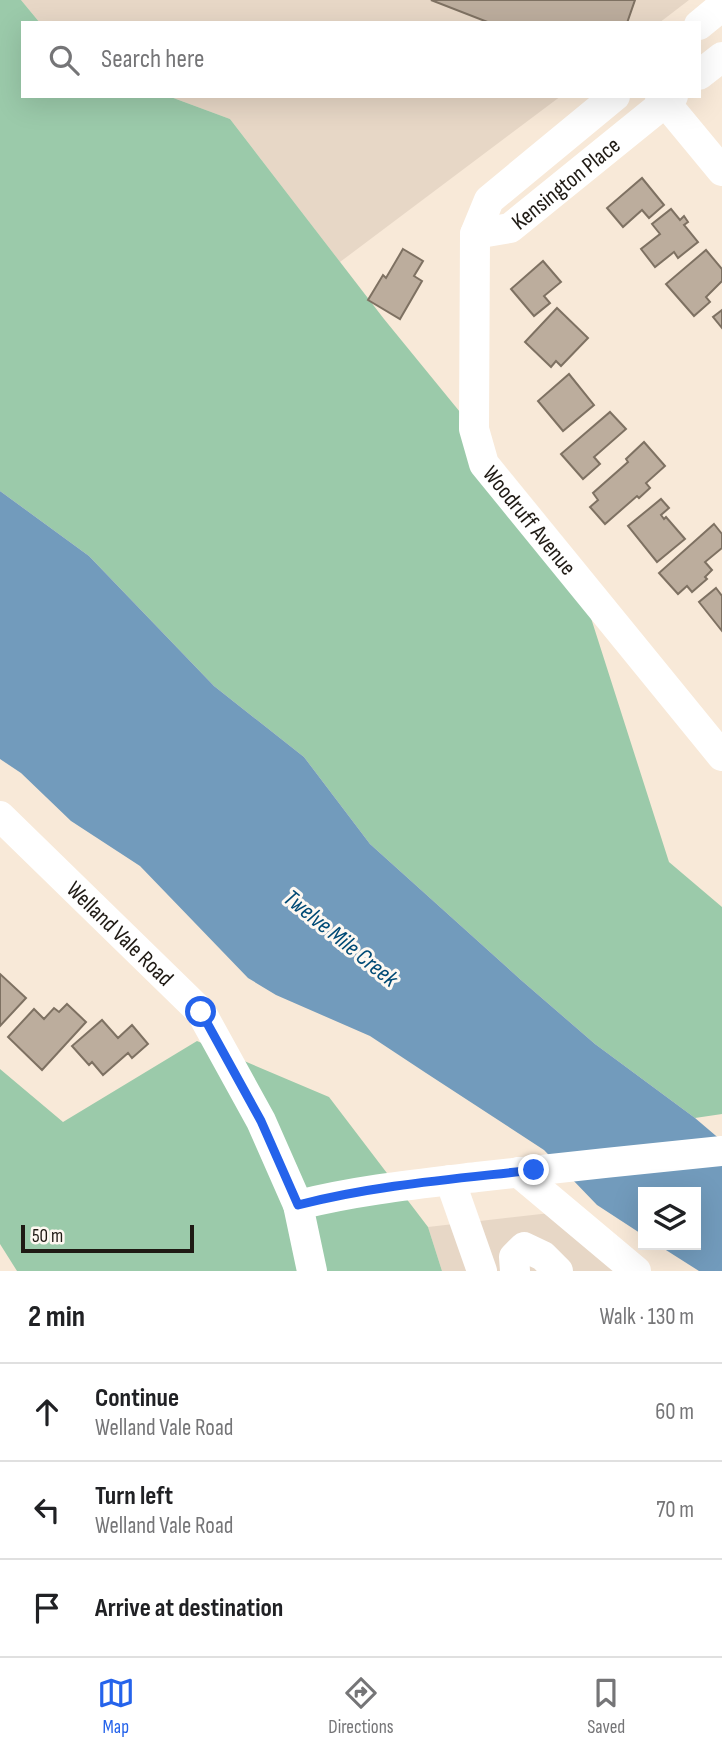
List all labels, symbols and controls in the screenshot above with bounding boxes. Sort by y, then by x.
search box [21,21,701,98]
icon: search [45,41,83,79]
text: Search here [101,44,204,75]
street label: Kensington Place [506,131,626,236]
street label: Woodruff Avenue [476,461,582,581]
street label: Welland Vale Road [60,876,179,992]
water label: Twelve Mile Creek [278,883,404,994]
route start [185,996,216,1027]
route end [518,1154,549,1185]
map controls [638,1187,701,1250]
button: layers [638,1187,701,1250]
scale bar [21,1222,194,1254]
text: 50 m [32,1225,63,1248]
text: 2 min [28,1299,85,1335]
text: Walk · 130 m [599,1303,694,1331]
text: Continue [95,1383,179,1414]
icon: ahead [28,1393,66,1431]
text: 60 m [655,1398,694,1426]
text: Welland Vale Road [95,1414,233,1442]
text: Turn left [95,1481,173,1512]
icon: left [28,1491,66,1529]
text: 70 m [656,1496,694,1524]
text: Welland Vale Road [95,1512,233,1540]
icon: arrive [28,1589,66,1627]
text: Arrive at destination [95,1593,283,1624]
tab: Map [97,1674,135,1739]
tab: Directions [328,1674,394,1739]
tab: Saved [587,1674,625,1739]

